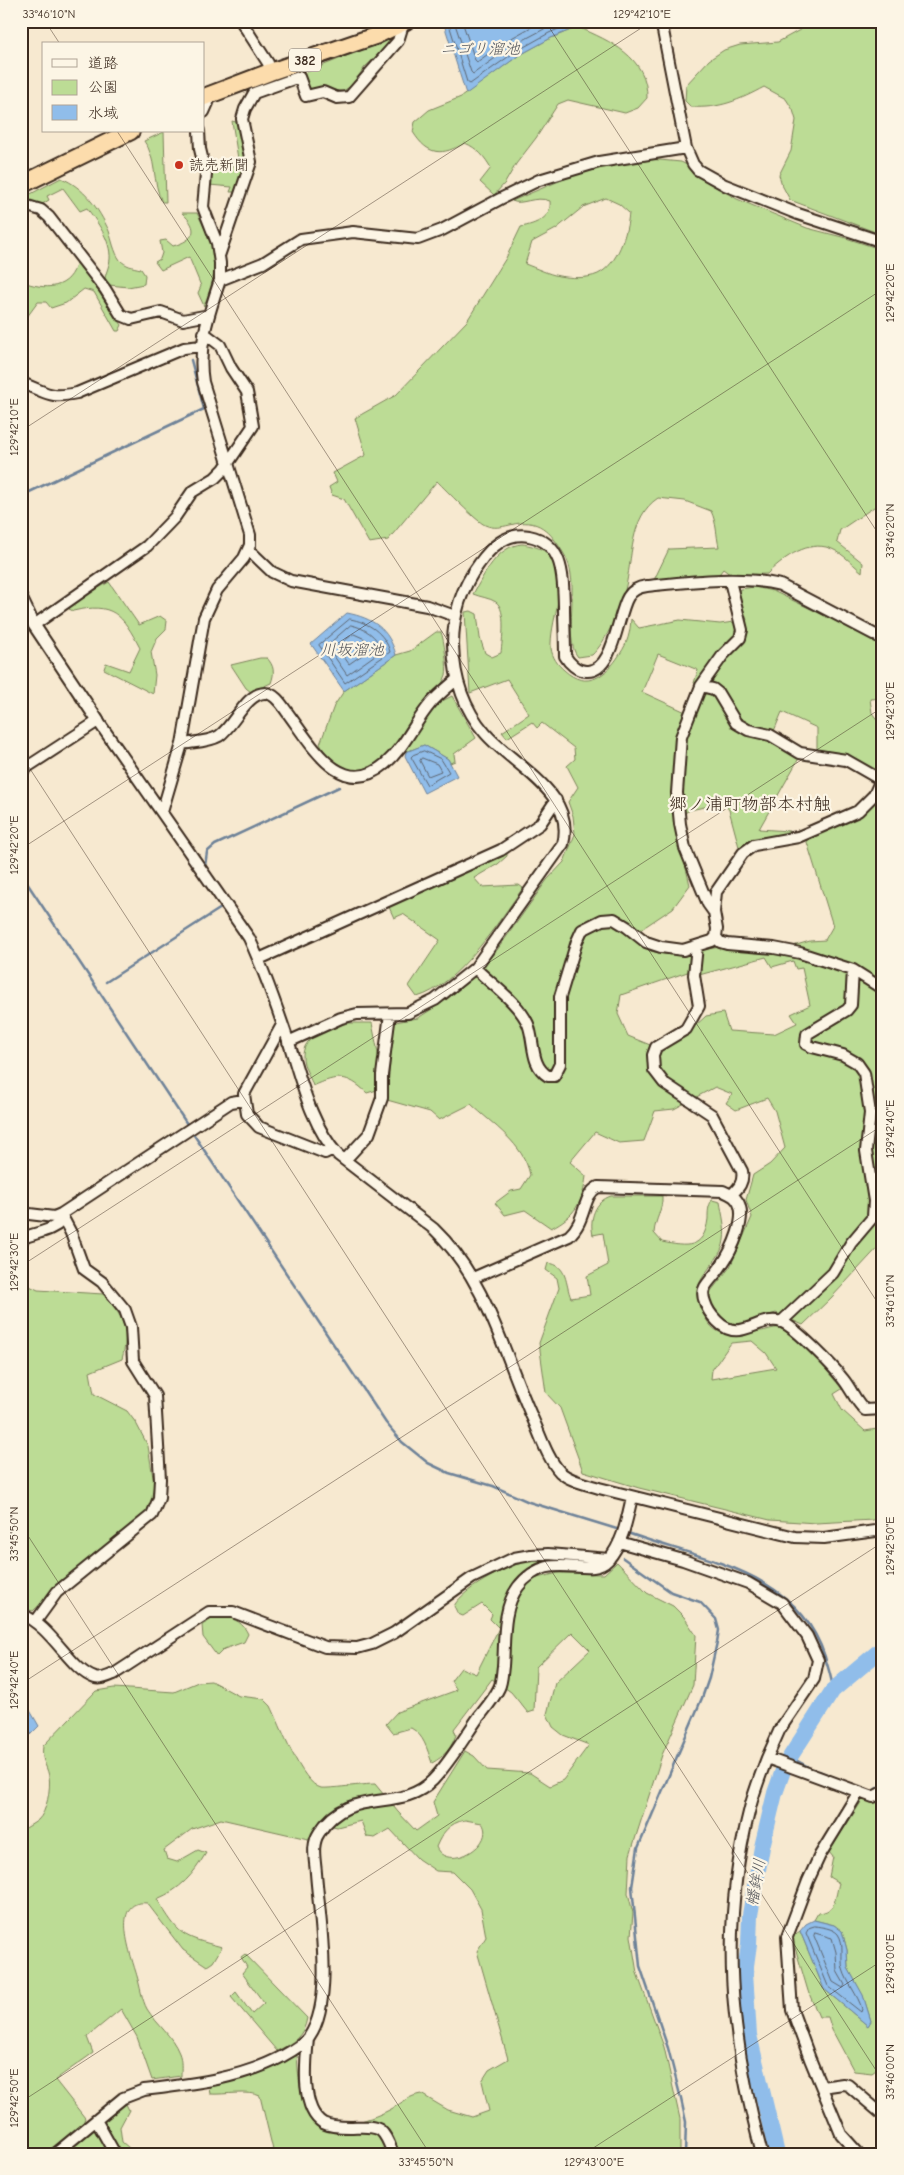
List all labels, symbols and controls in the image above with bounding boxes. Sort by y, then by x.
text: 33°46'10"N [22,7,76,21]
text: 129°42'10"E [613,7,671,21]
water label: ニゴリ溜池 [440,40,521,58]
legend [42,42,205,132]
road number: 382 [289,48,321,72]
text: 道路 [88,54,118,72]
text: 公園 [88,78,118,96]
text: 水域 [88,104,118,122]
place label: 読売新聞 [189,156,249,174]
marker: 読売新聞 [173,159,185,171]
text: 129°42'20"E [883,264,897,322]
text: 129°42'10"E [7,398,21,456]
text: 33°46'20"N [883,504,897,558]
water label: 川坂溜池 [320,641,385,659]
text: 129°42'30"E [883,682,897,740]
district label: 郷ノ浦町物部本村触 [669,794,831,815]
text: 129°42'20"E [7,816,21,874]
text: 129°42'40"E [883,1100,897,1158]
text: 129°42'30"E [7,1233,21,1291]
text: 33°46'10"N [883,1274,897,1328]
text: 33°45'50"N [7,1507,21,1561]
text: 129°42'50"E [883,1516,897,1576]
text: 129°42'40"E [7,1651,21,1709]
water label: 幡鉾川 [743,1857,769,1907]
text: 129°43'00"E [883,1934,897,1994]
text: 33°46'00"N [883,2044,897,2100]
text: 129°42'50"E [7,2068,21,2128]
text: 33°45'50"N [399,2155,453,2169]
text: 129°43'00"E [564,2155,624,2169]

